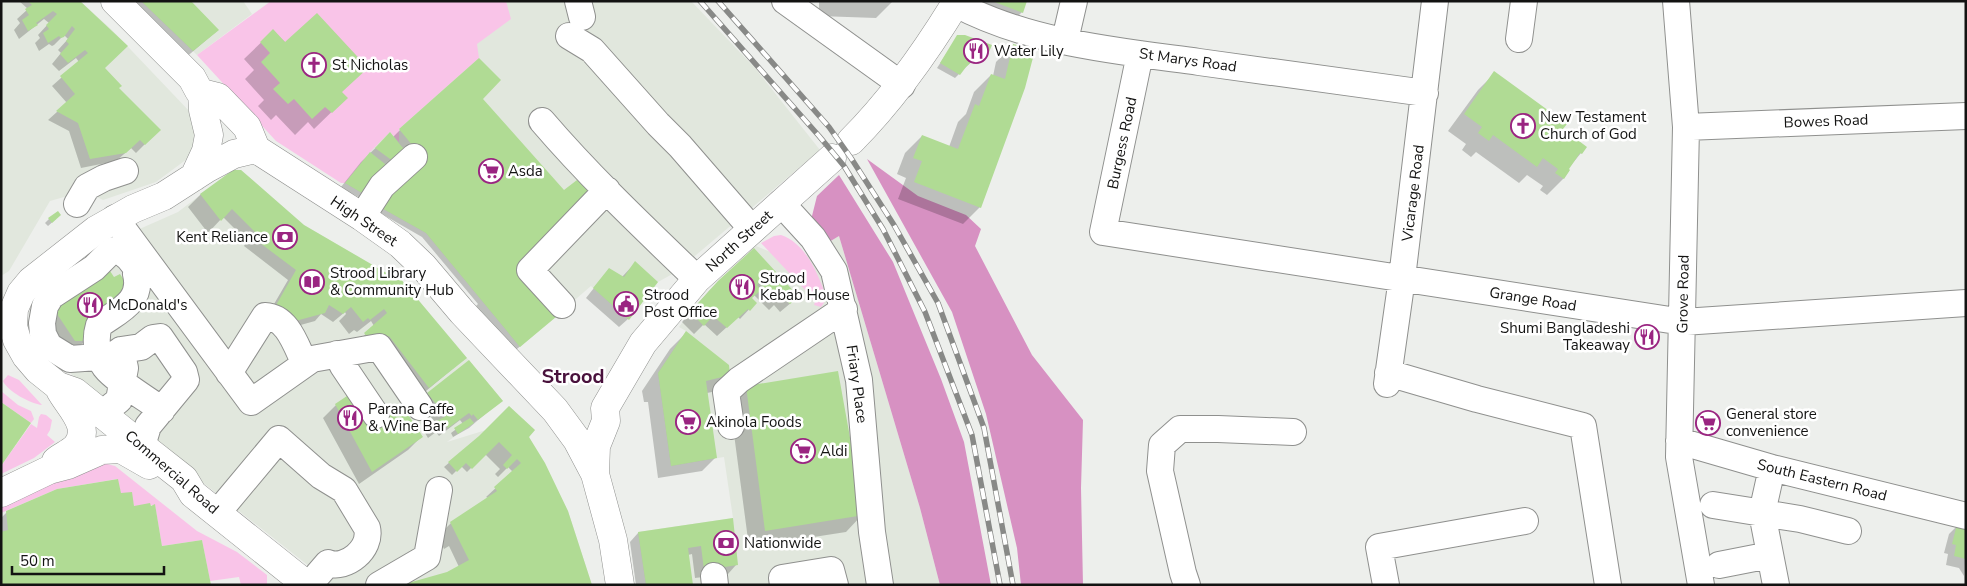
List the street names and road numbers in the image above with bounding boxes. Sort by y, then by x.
street label: St Marys Road [1138,43,1238,77]
street label: Burgess Road [1102,95,1142,191]
street label: Bowes Road [1783,110,1869,132]
street label: Vicarage Road [1397,143,1429,244]
street label: High Street [326,191,402,251]
street label: North Street [701,205,777,276]
street label: Grove Road [1672,254,1694,334]
street label: Grange Road [1488,282,1578,316]
street label: Friary Place [842,344,872,424]
street label: Commercial Road [121,426,223,518]
street label: South Eastern Road [1755,454,1889,506]

